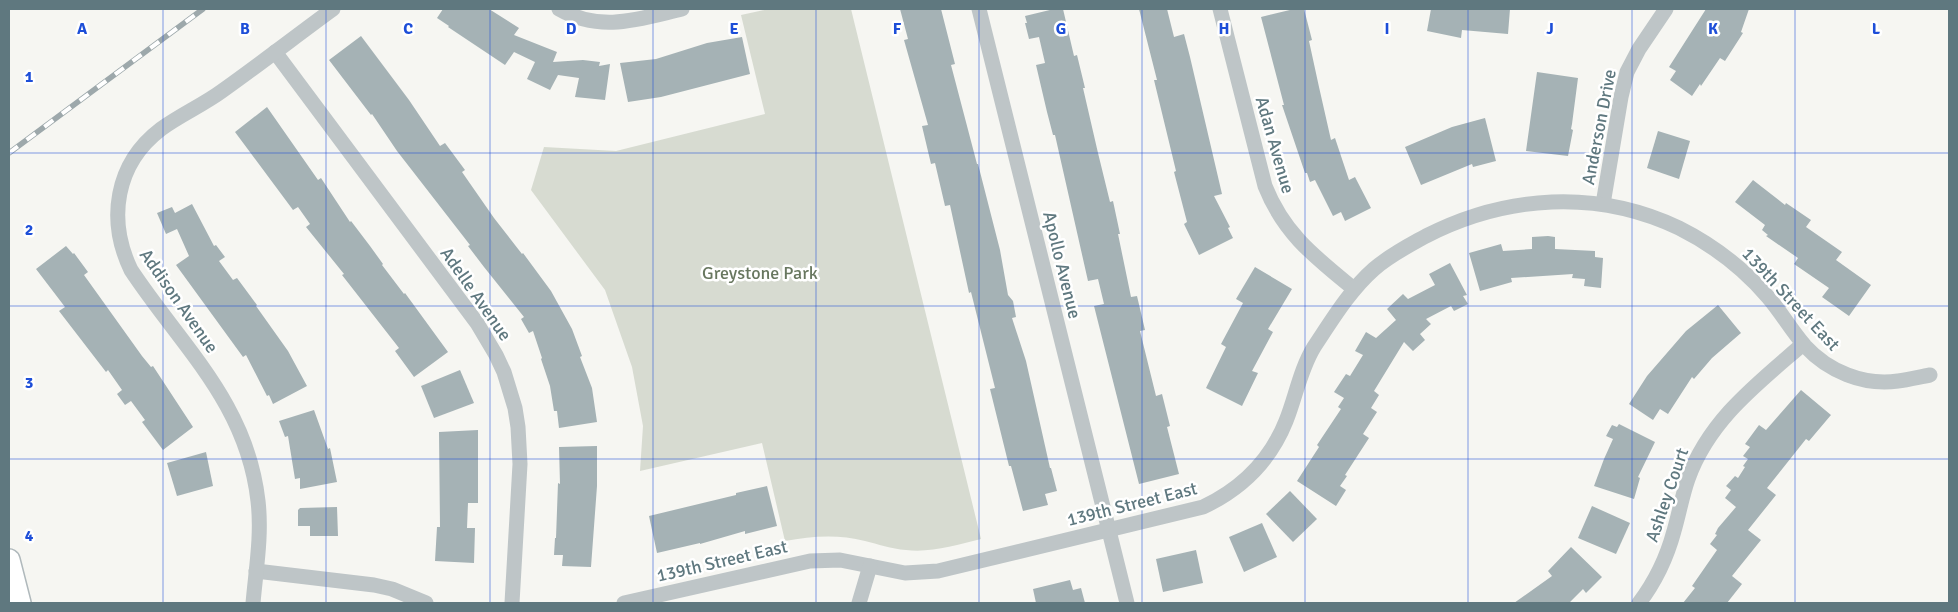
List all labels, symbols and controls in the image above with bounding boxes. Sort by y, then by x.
text: A [77,19,88,39]
text: B [240,19,250,39]
text: C [403,19,413,39]
text: D [566,19,577,39]
text: E [729,19,739,39]
text: F [893,19,902,39]
text: G [1056,19,1066,39]
text: H [1219,19,1229,39]
text: I [1384,19,1390,39]
text: J [1546,19,1554,39]
text: K [1708,19,1718,39]
text: L [1872,19,1881,39]
text: 1 [25,67,34,87]
street label: Anderson Drive [1577,67,1621,187]
street label: Adan Avenue [1251,94,1299,196]
street label: Apollo Avenue [1038,209,1086,321]
text: 2 [25,220,33,240]
street label: Adelle Avenue [436,243,516,345]
street label: 139th Street East [1737,243,1845,355]
street label: Addison Avenue [135,245,223,357]
park label: Greystone Park [702,262,818,284]
text: 3 [25,373,33,393]
street label: Ashley Court [1641,445,1693,545]
street label: 139th Street East [1065,477,1199,531]
text: 4 [25,526,34,546]
street label: 139th Street East [655,535,789,587]

